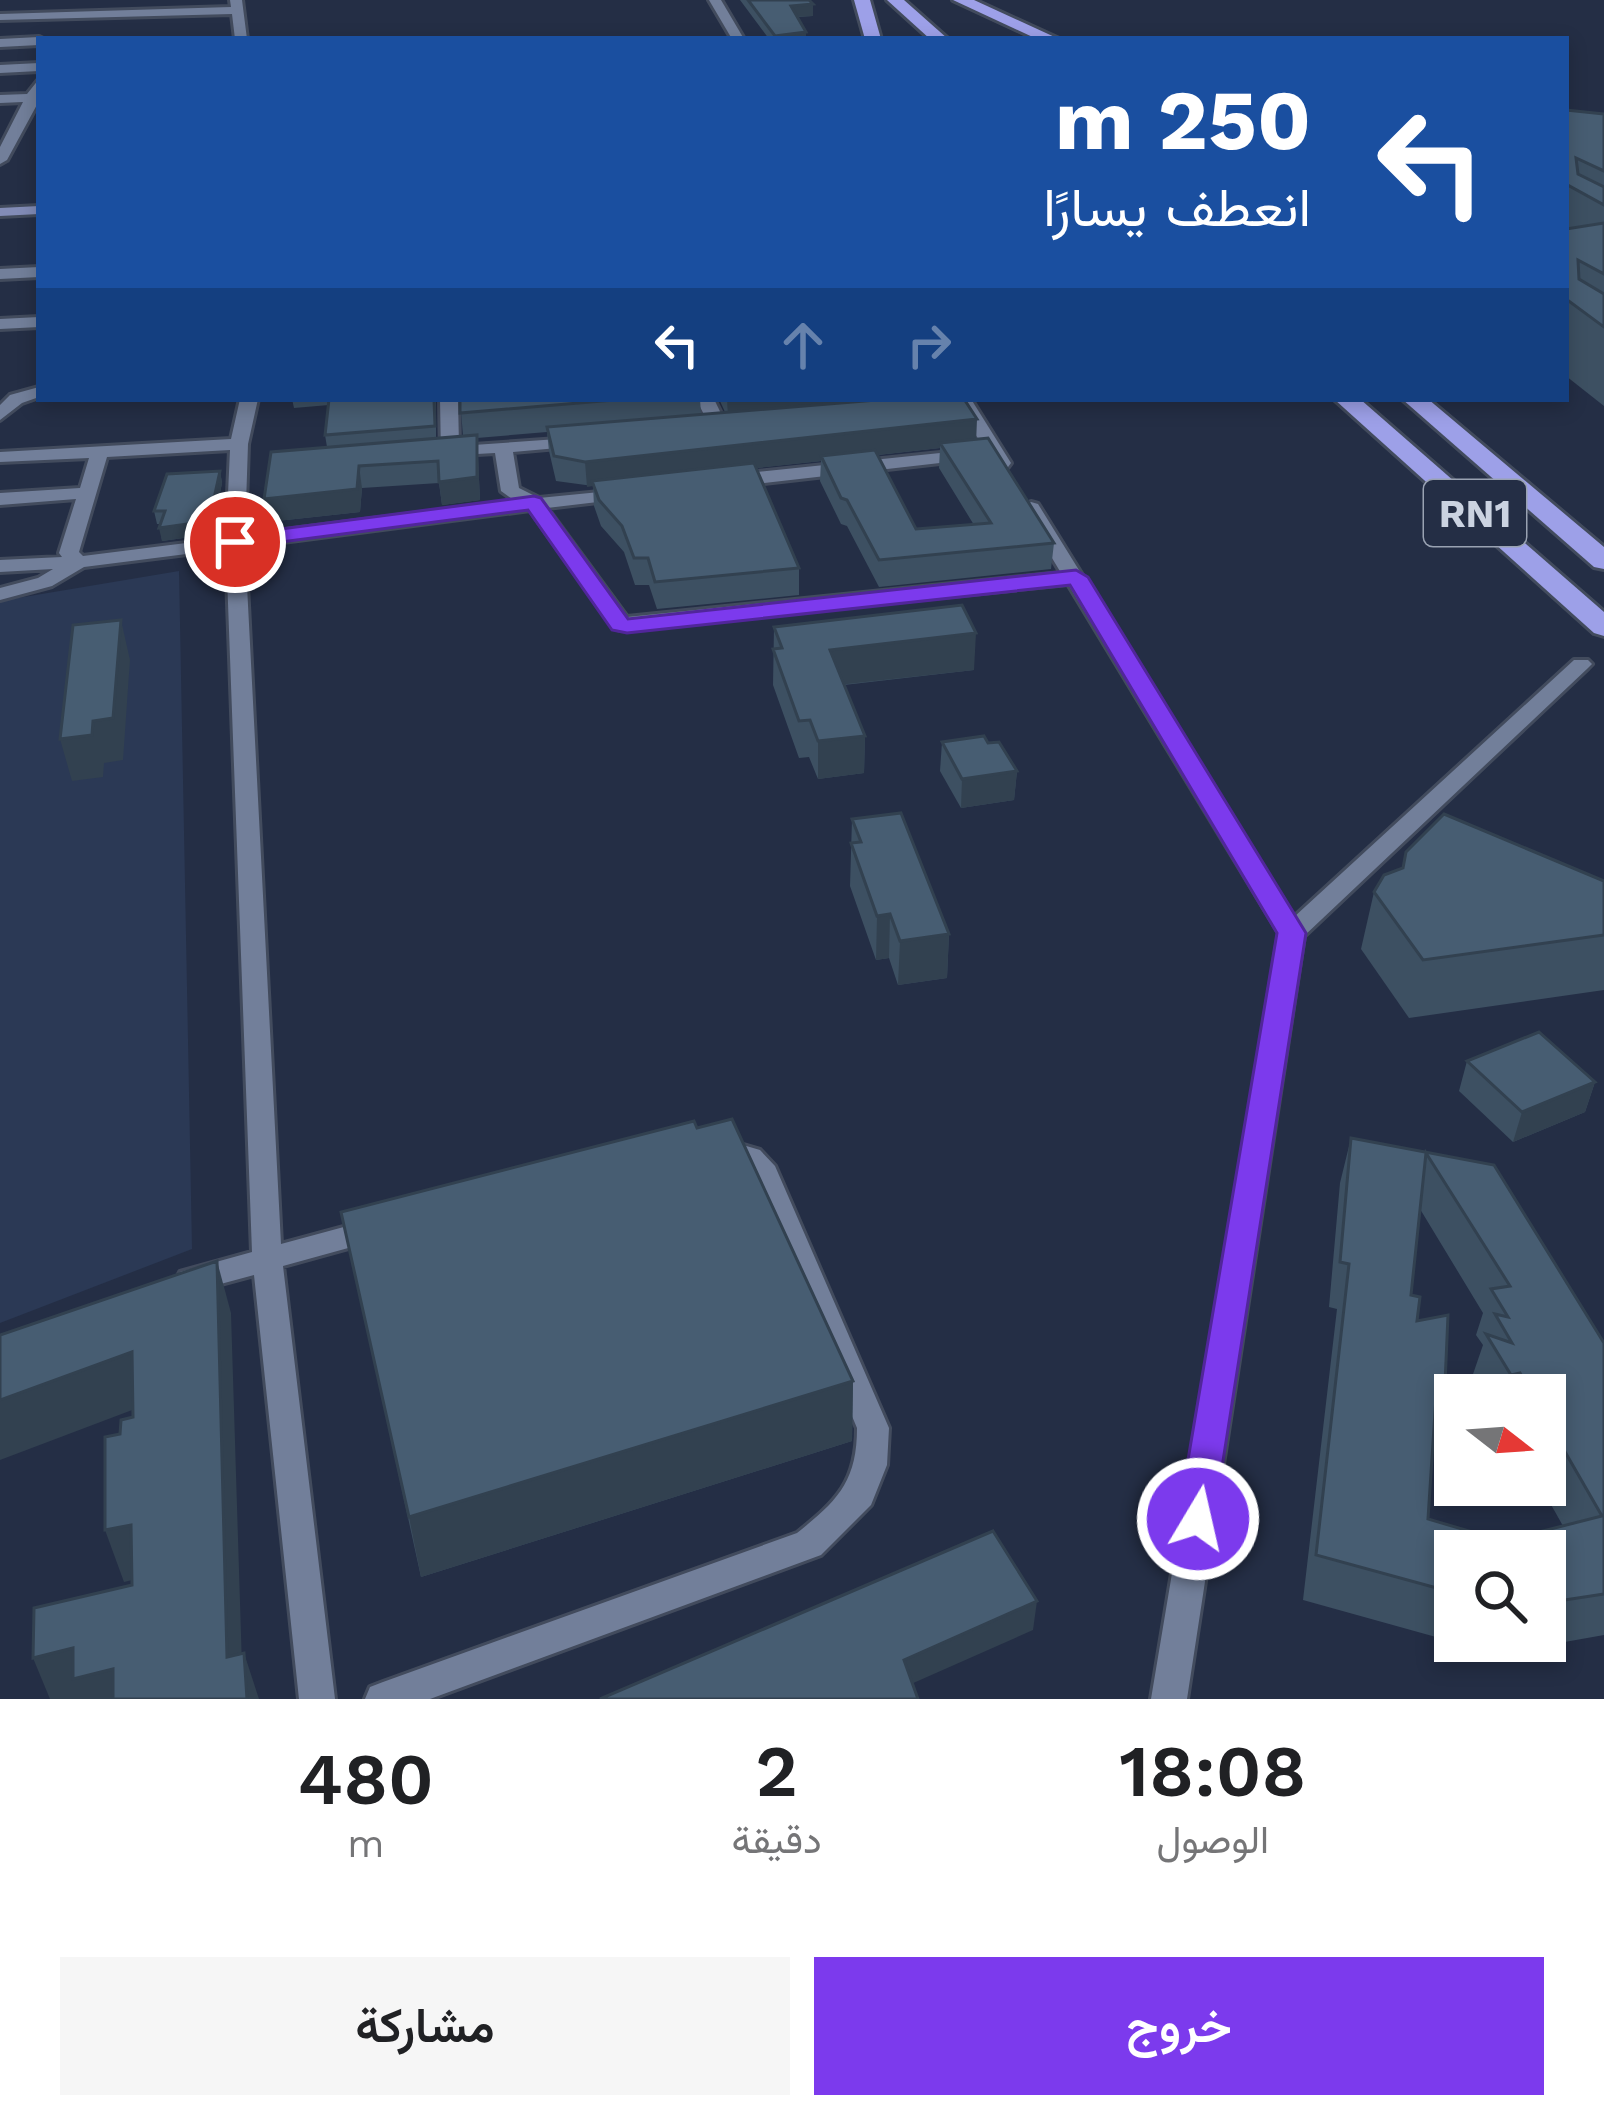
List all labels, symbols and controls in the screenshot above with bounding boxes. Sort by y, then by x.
text: 250 m [1055,71,1311,169]
icon: left [1353,84,1509,240]
text: انعطف يسارًا [1043,176,1311,239]
icon: left [644,312,710,378]
icon: ahead [770,312,836,378]
icon: right [896,312,962,378]
road number: RN1 [1424,480,1526,546]
pin [184,491,286,593]
icon: arrive [202,509,268,575]
north arrow [1434,1374,1566,1506]
map controls [1434,1374,1566,1662]
position arrow [1135,1456,1261,1582]
button: search [1434,1530,1566,1662]
text: 2 [755,1729,798,1813]
text: 18:08 [1119,1729,1306,1813]
text: 480 [298,1737,434,1821]
text: دقيقة [731,1817,822,1862]
text: الوصول [1157,1817,1269,1862]
text: m [347,1821,384,1866]
button: مشاركة [60,1957,790,2095]
button: خروج [814,1957,1544,2095]

